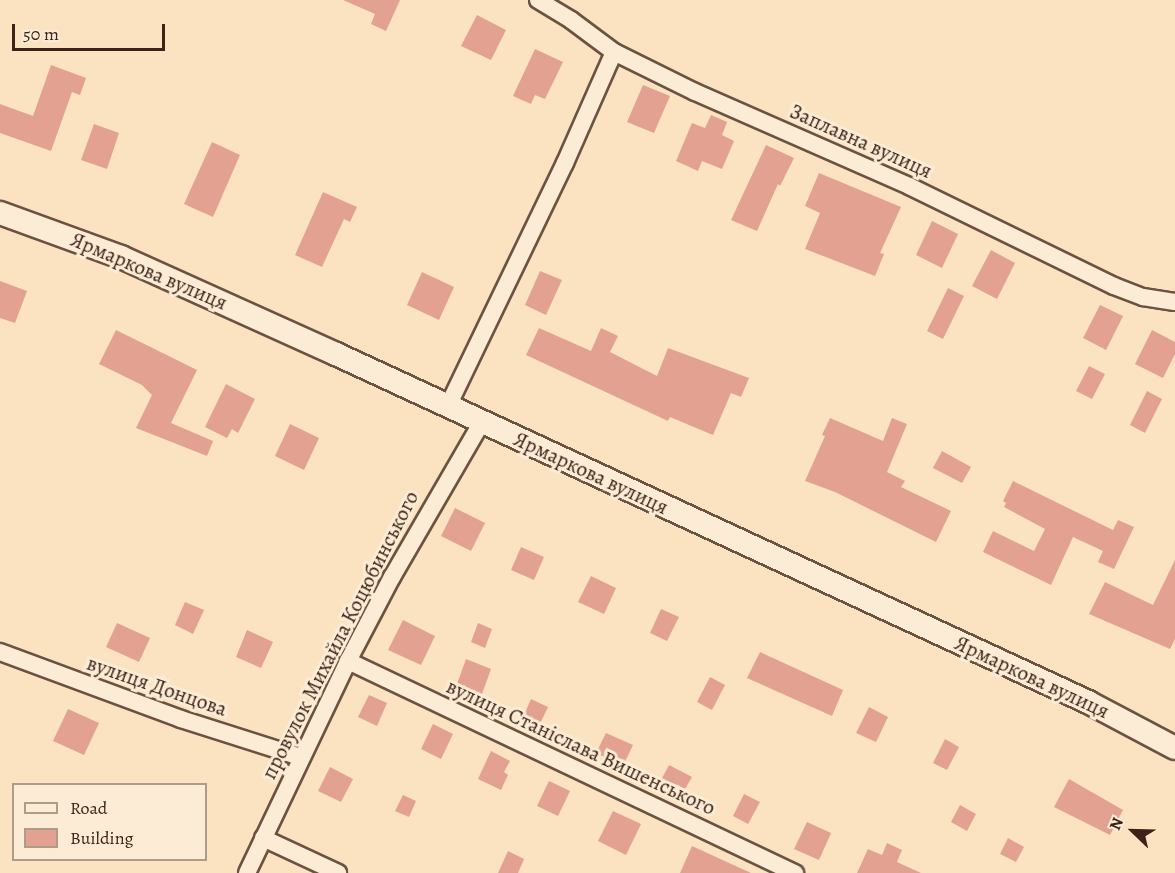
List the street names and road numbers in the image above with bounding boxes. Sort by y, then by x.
street label: Заплавна вулиця [786,98,936,184]
street label: Ярмаркова вулиця [67,227,231,315]
street label: Ярмаркова вулиця [510,426,672,520]
street label: провулок Михайла Коцюбинського [256,487,424,783]
street label: Ярмаркова вулиця [951,630,1113,724]
street label: вулиця Донцова [84,650,230,722]
street label: вулиця Станіслава Вишенського [442,673,720,821]

